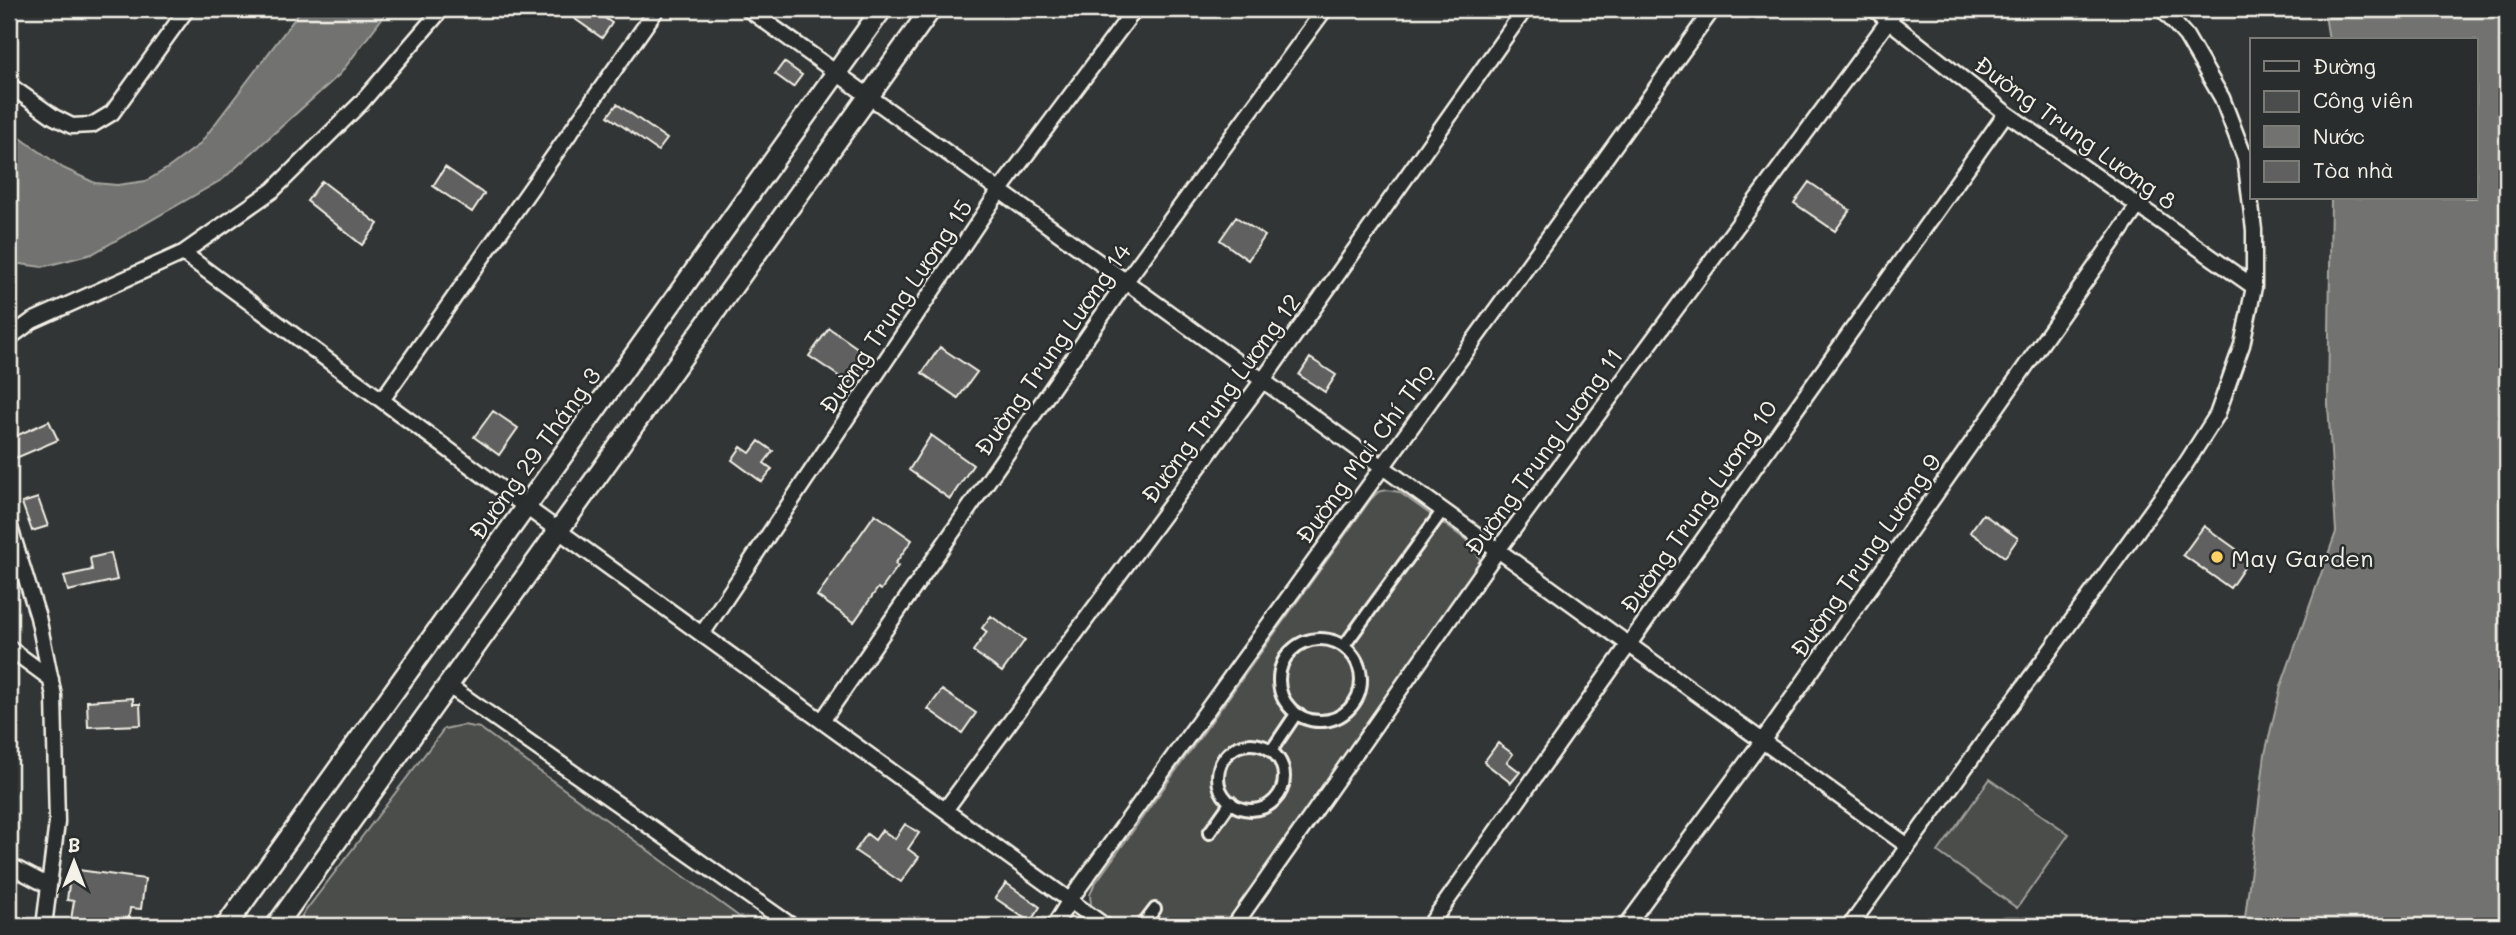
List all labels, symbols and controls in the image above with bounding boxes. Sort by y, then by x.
legend [2250,38,2478,200]
street label: Đường Trung Lương 8 [1969,48,2183,216]
text: Đường [2313,52,2376,79]
text: Công viên [2313,86,2413,113]
text: Nước [2313,122,2365,149]
text: Tòa nhà [2313,156,2394,183]
street label: Đường Trung Lương 15 [812,193,978,419]
street label: Đường Trung Lương 14 [967,237,1137,461]
street label: Đường Trung Lương 12 [1133,287,1307,509]
street label: Đường Trung Lương 11 [1457,341,1629,561]
street label: Đường Mai Chí Thọ [1288,357,1440,549]
street label: Đường 29 Tháng 3 [461,361,607,545]
street label: Đường Trung Lương 10 [1613,393,1783,619]
street label: Đường Trung Lương 9 [1783,447,1947,663]
place label: May Garden [2231,542,2373,573]
marker: May Garden [2209,549,2225,565]
north arrow [38,827,108,897]
text: B [68,832,80,857]

